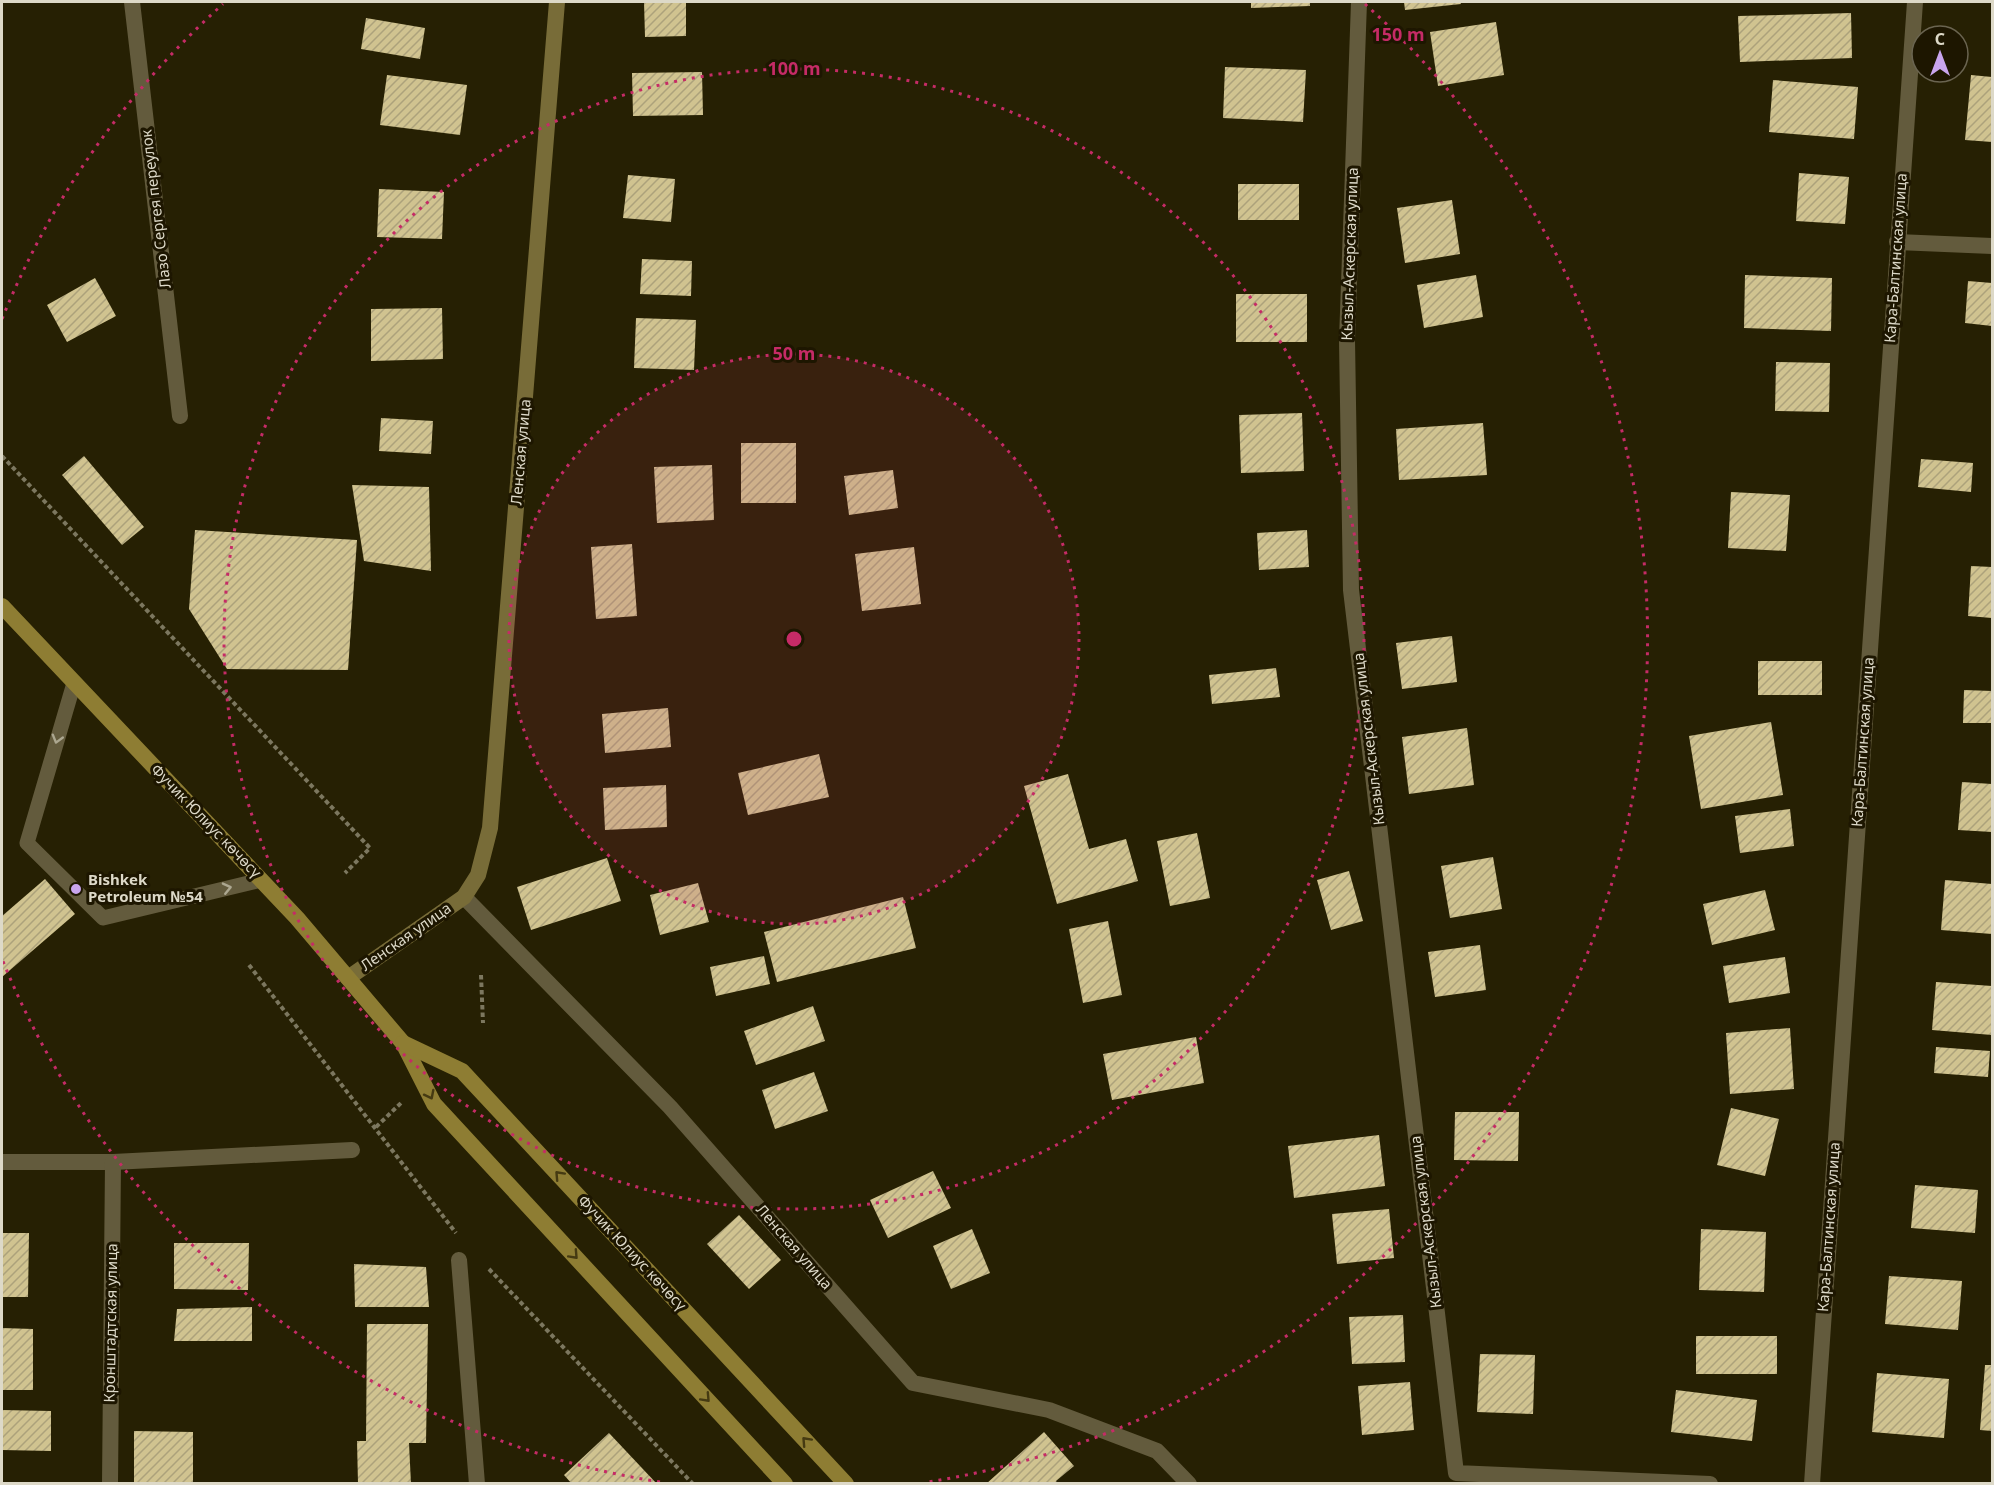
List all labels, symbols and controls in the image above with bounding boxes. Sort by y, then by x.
text: 150 m [1371,22,1425,46]
north arrow [1910,24,1970,84]
text: С [1935,28,1945,50]
text: 100 m [767,56,821,80]
street label: Лазо Сергея переулок [135,129,175,290]
street label: Кызыл-Аскерская улица [1336,167,1362,341]
street label: Кара-Балтинская улица [1879,172,1911,344]
text: 50 m [773,341,815,365]
street label: Ленская улица [505,398,535,506]
centre of rings [784,629,804,649]
street label: Кызыл-Аскерская улица [1348,652,1389,826]
street label: Кара-Балтинская улица [1846,656,1878,828]
one-way arrow [52,733,64,744]
street label: Фучик Юлиус көчөсү [147,759,267,882]
place label: Bishkek Petroleum №54 [88,869,203,906]
marker: Bishkek Petroleum №54 [69,882,83,896]
one-way arrow [221,882,231,895]
street label: Ленская улица [356,897,455,975]
one-way arrow [422,1089,434,1100]
street label: Кызыл-Аскерская улица [1405,1135,1446,1309]
street label: Кара-Балтинская улица [1812,1141,1844,1313]
one-way arrow [555,1171,566,1181]
street label: Фучик Юлиус көчөсү [574,1190,692,1315]
street label: Ленская улица [752,1200,837,1293]
street label: Кронштадтская улица [99,1243,121,1403]
one-way arrow [567,1249,578,1259]
one-way arrow [699,1391,710,1402]
one-way arrow [802,1437,813,1447]

